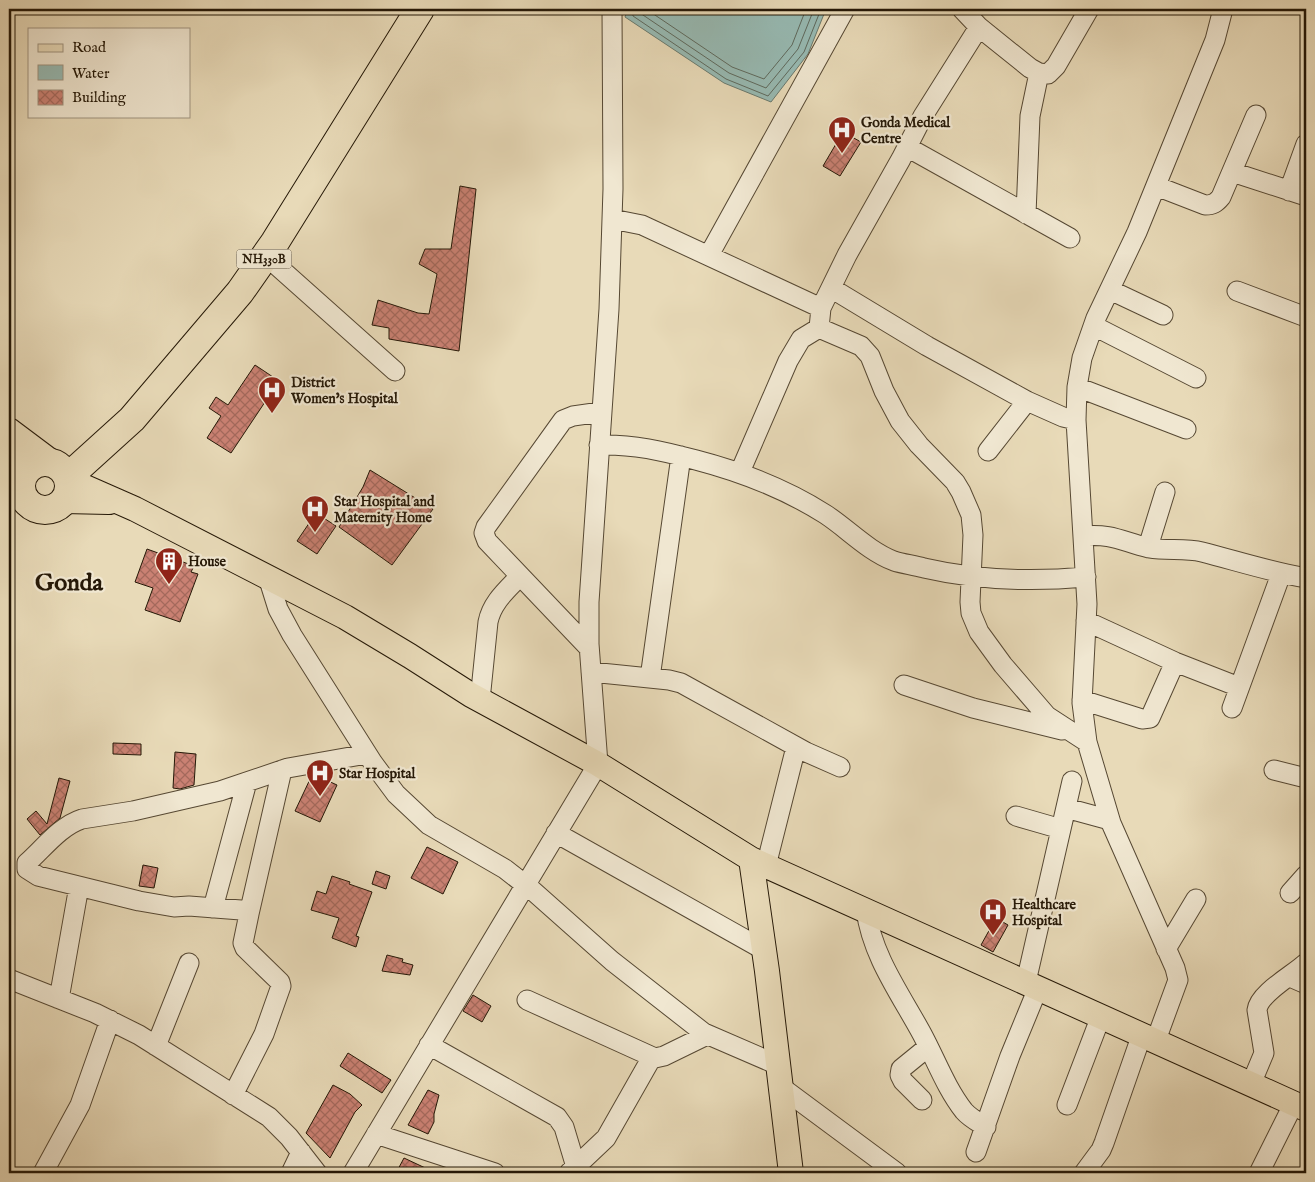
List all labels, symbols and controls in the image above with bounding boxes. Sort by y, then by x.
legend [28,28,190,118]
text: Road [72,38,107,57]
text: Water [72,64,110,83]
text: Building [72,88,127,107]
place label: Gonda Medical Centre [861,114,951,148]
hospital icon: Gonda Medical Centre [827,115,857,154]
road number: NH330B [236,250,292,268]
place label: District Women's Hospital [290,374,399,408]
hospital icon: District Women's Hospital [257,375,287,414]
place label: Star Hospital and Maternity Home [334,493,435,527]
hospital icon: Star Hospital and Maternity Home [300,494,330,533]
building icon: House [154,546,184,585]
place label: House [188,553,226,571]
district label: Gonda [35,568,104,599]
hospital icon: Star Hospital [305,758,335,797]
place label: Star Hospital [339,765,417,783]
place label: Healthcare Hospital [1012,896,1077,930]
hospital icon: Healthcare Hospital [978,897,1008,936]

